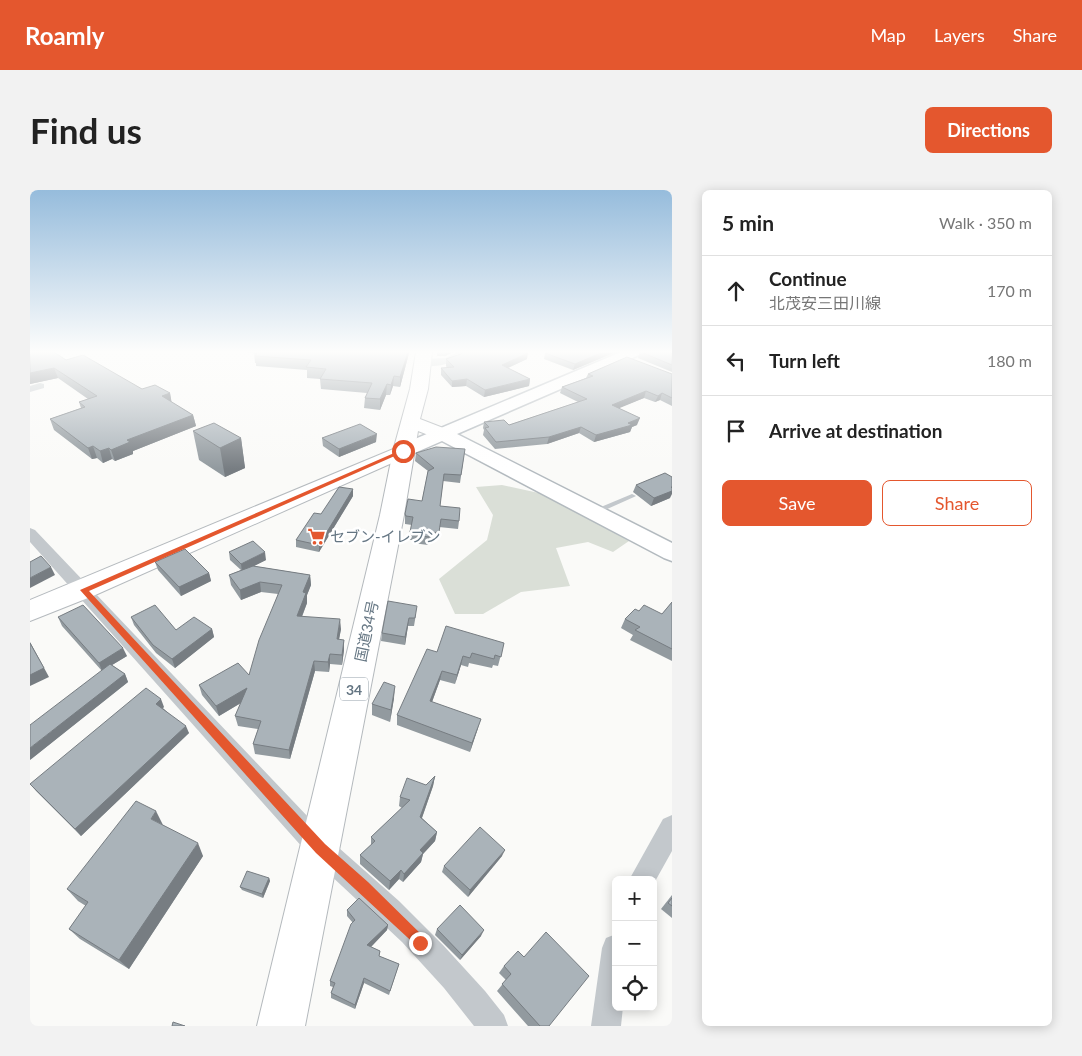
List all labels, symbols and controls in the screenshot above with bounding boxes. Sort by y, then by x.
text: Roamly [25,21,104,50]
text: Map [870,24,906,46]
text: Layers [934,24,985,46]
text: Share [1013,24,1057,46]
button: Directions [925,107,1052,153]
text: Find us [30,109,142,151]
text: 5 min [722,210,774,235]
text: Walk · 350 m [939,213,1032,232]
text: Continue [769,267,847,290]
icon: ahead [722,277,750,305]
text: 170 m [987,281,1032,300]
text: 北茂安三田川線 [769,293,881,312]
icon: left [722,347,750,375]
text: Turn left [769,349,840,372]
text: 180 m [987,351,1032,370]
icon: arrive [722,417,750,445]
text: Arrive at destination [769,419,942,442]
route start [392,440,415,463]
button: Save [722,480,872,526]
button: Share [882,480,1032,526]
supermarket icon: セブン-イレブン [306,526,326,546]
place label: セブン-イレブン [330,527,441,545]
street label: 国道34号 [351,599,381,663]
road number: 34 [340,678,368,700]
map controls [612,876,657,1011]
button: + [612,876,657,921]
button: − [612,921,657,966]
route end [409,932,432,955]
button: locate [612,966,657,1011]

